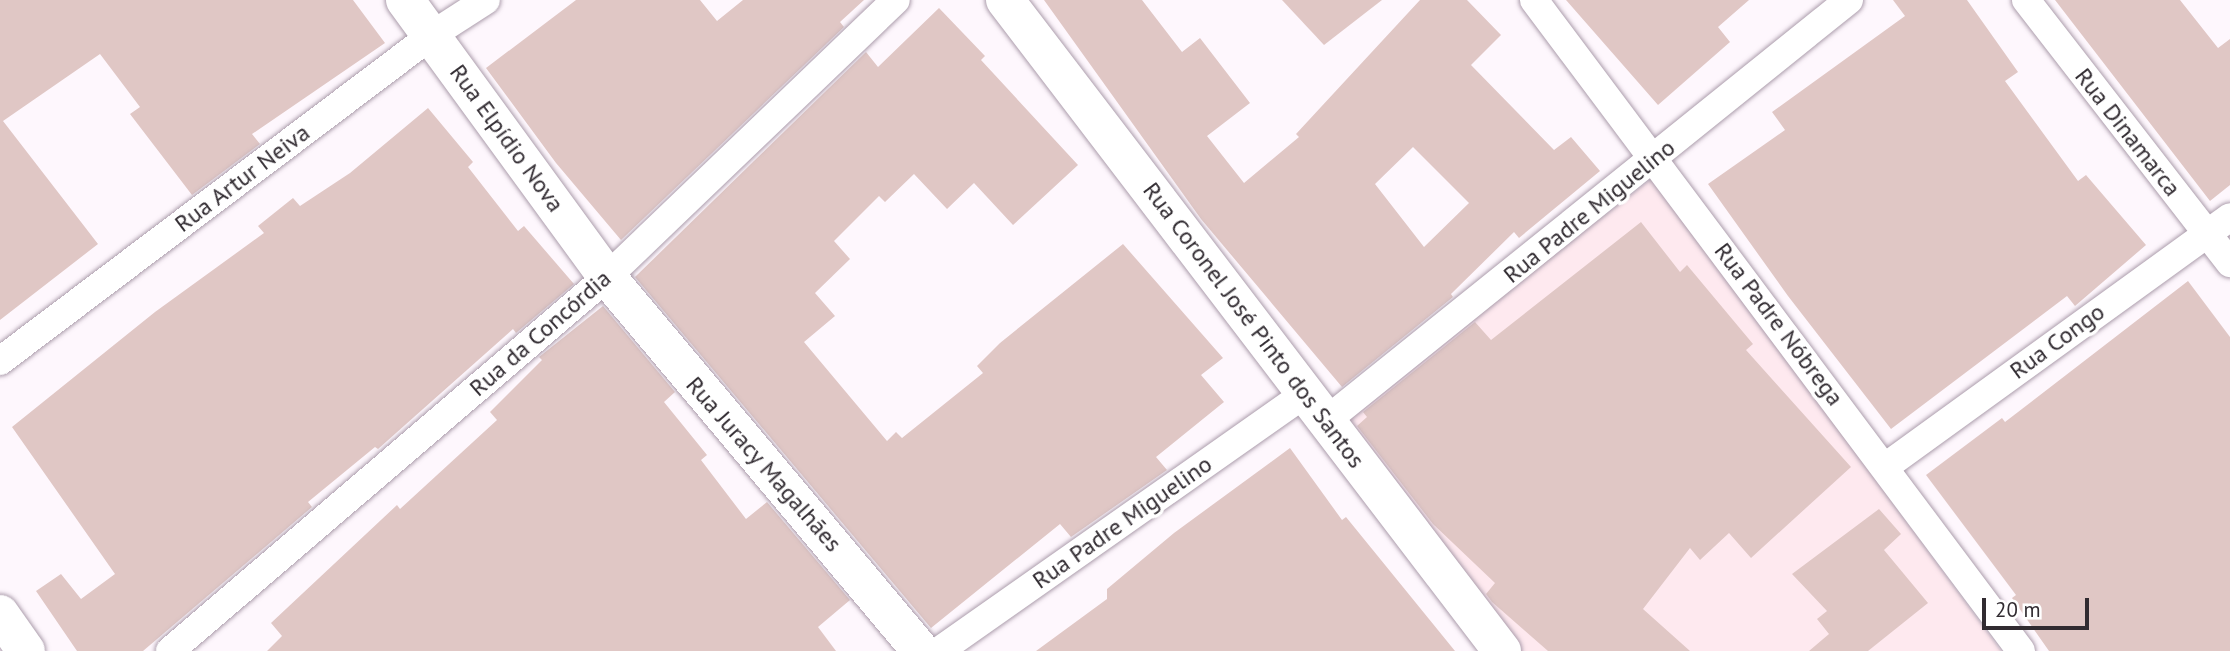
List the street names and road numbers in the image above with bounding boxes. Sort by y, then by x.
street label: Rua Elpídio Nova [444,59,570,217]
street label: Rua Dinamarca [2069,62,2187,202]
street label: Rua Artur Neiva [169,118,315,238]
street label: Rua Padre Miguelino [1497,133,1681,289]
street label: Rua Coronel José Pinto dos Santos [1137,176,1371,474]
street label: Rua Padre Nóbrega [1708,237,1850,411]
street label: Rua da Concórdia [463,264,617,402]
street label: Rua Congo [2004,297,2110,385]
street label: Rua Juracy Magalhães [680,370,848,558]
street label: Rua Padre Miguelino [1027,449,1217,595]

